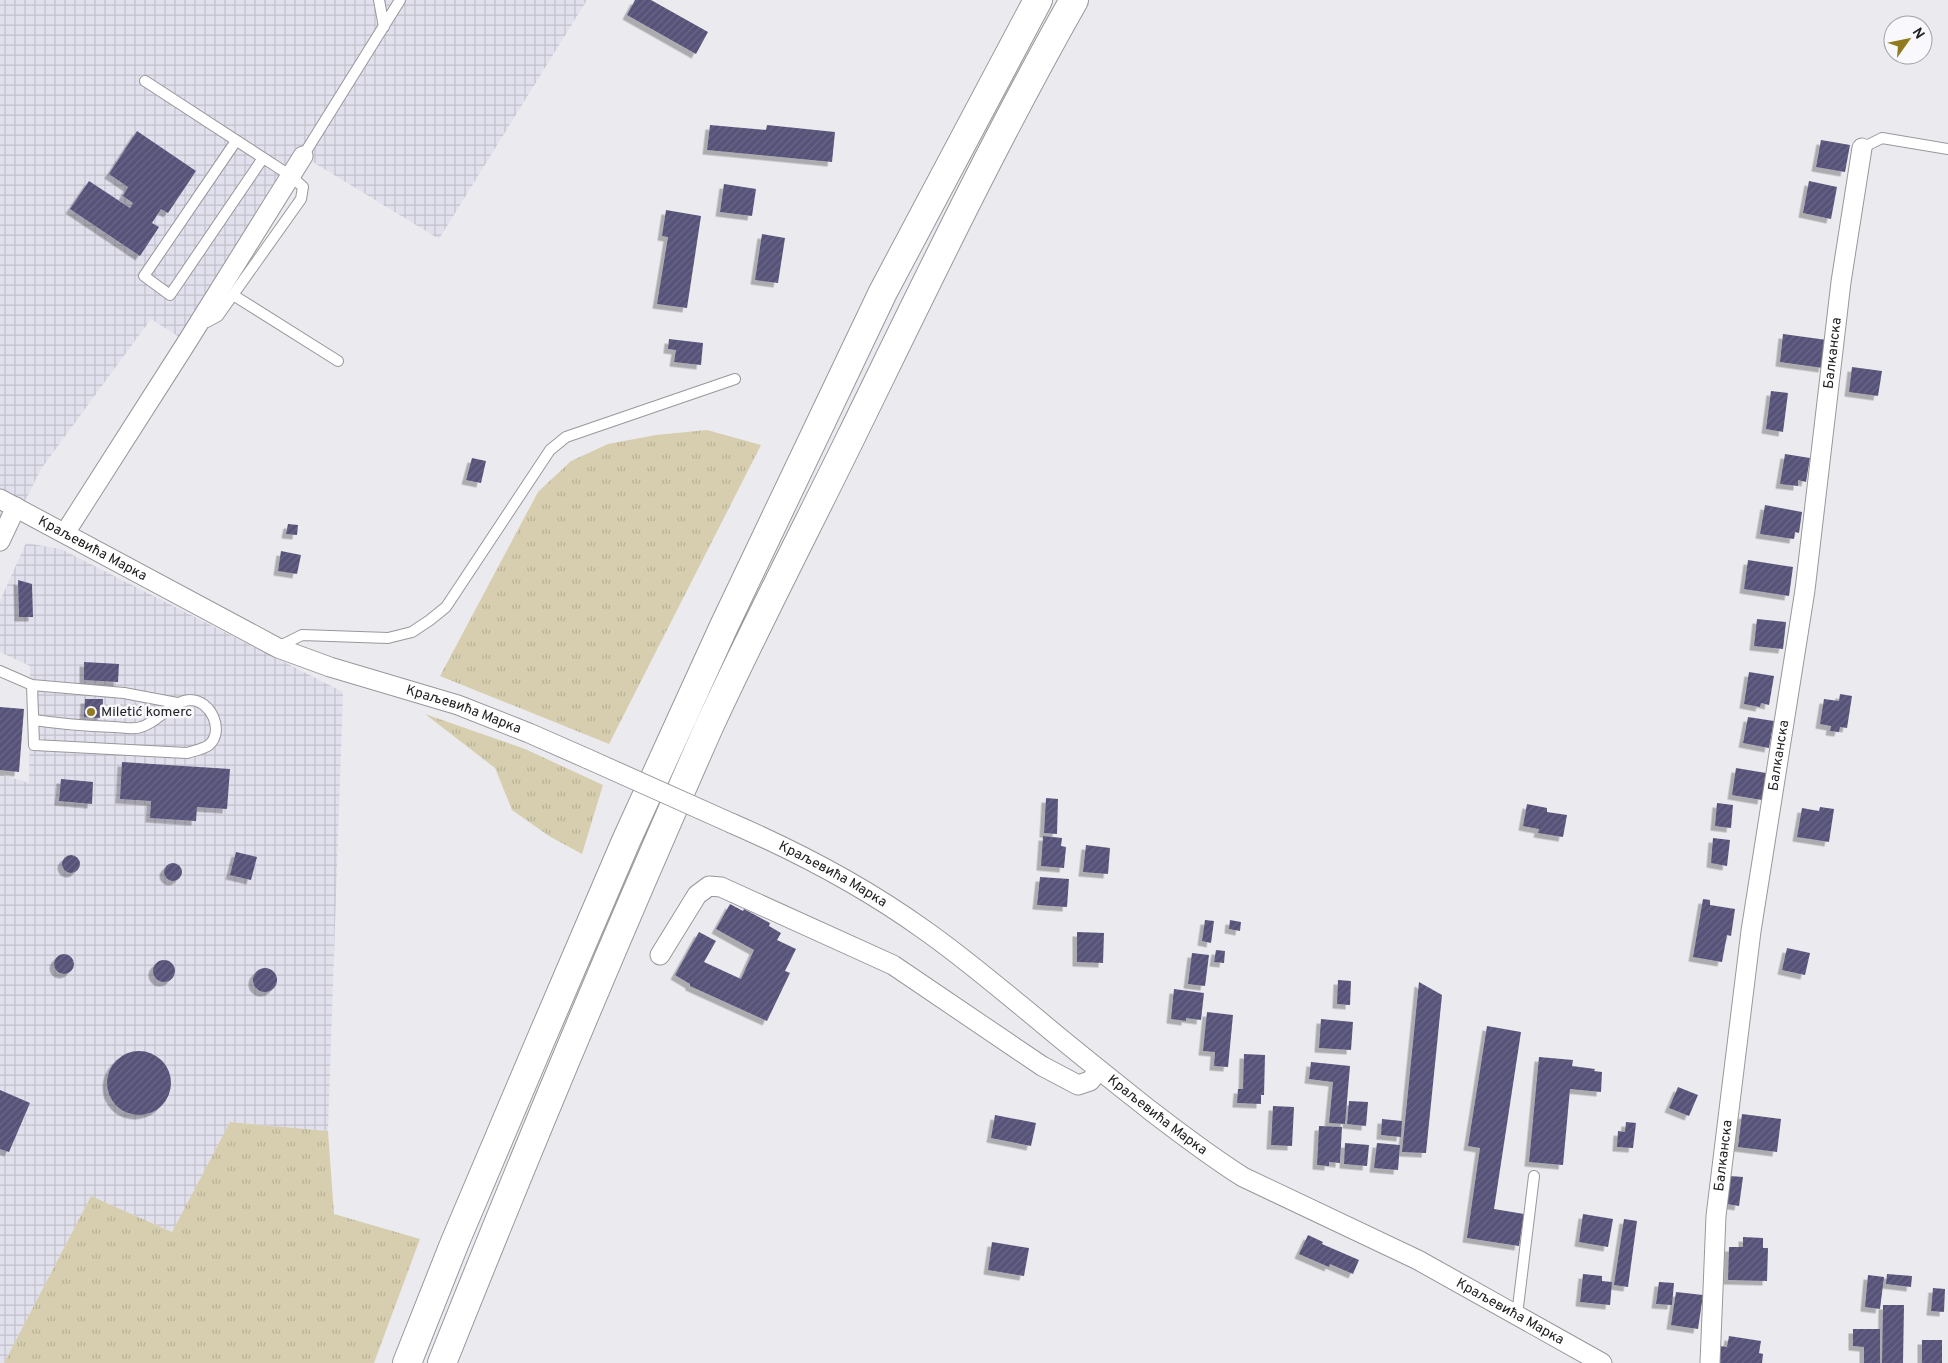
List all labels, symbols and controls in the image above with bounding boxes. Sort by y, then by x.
north arrow [1883,15,1933,65]
text: N [1908,25,1928,43]
street label: Балканска [1820,317,1845,390]
street label: Краљевића Марка [35,512,150,585]
street label: Краљевића Марка [404,682,524,738]
place label: Miletić komerc [101,704,192,721]
marker: Miletić komerc [85,706,97,718]
street label: Балканска [1765,719,1793,792]
street label: Краљевића Марка [776,837,890,911]
street label: Краљевића Марка [1104,1071,1210,1159]
street label: Балканска [1711,1119,1736,1192]
street label: Краљевића Марка [1453,1275,1567,1349]

